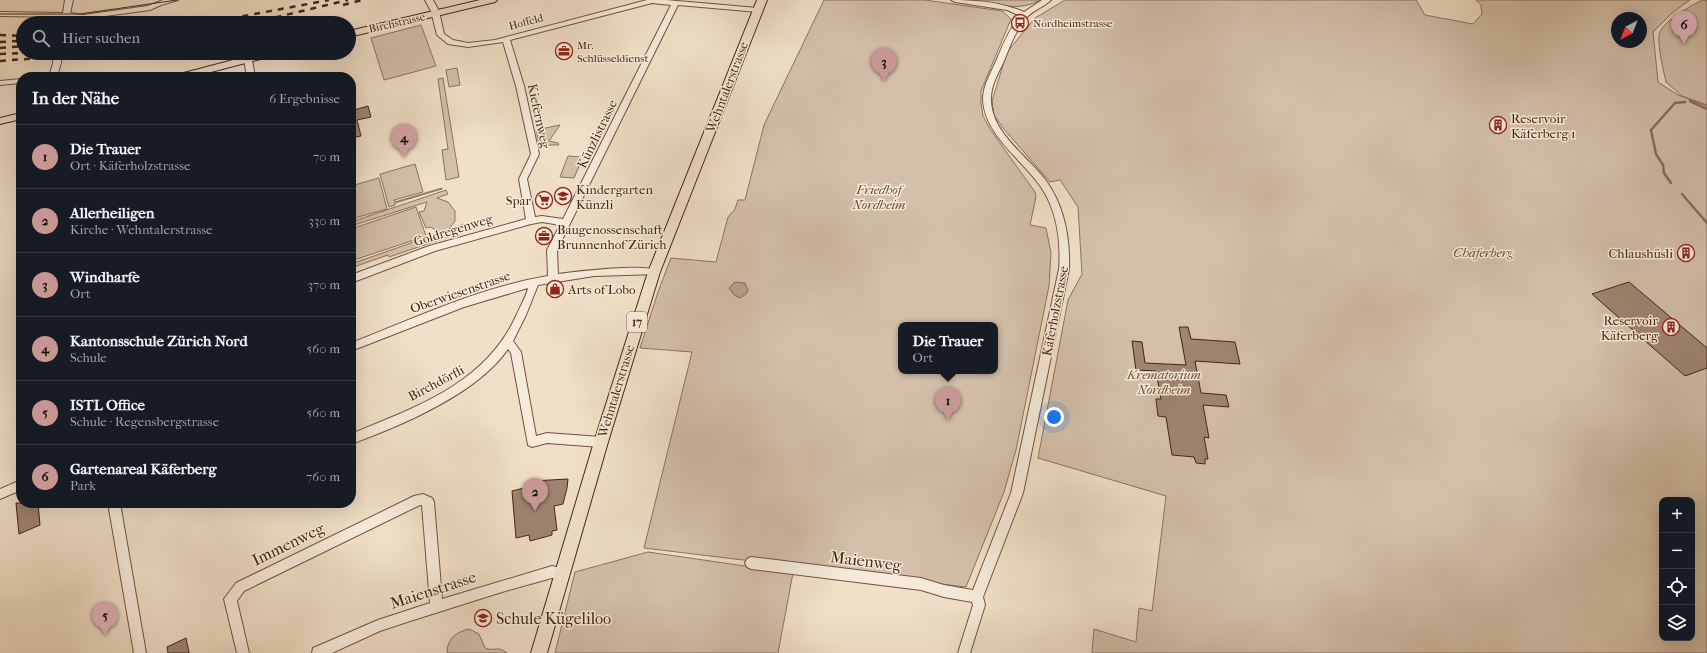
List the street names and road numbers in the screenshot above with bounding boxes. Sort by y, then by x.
street label: Birchstrasse [368,10,427,36]
street label: Hoffeld [507,11,546,33]
street label: Wehntalerstrasse [702,39,751,136]
street label: Kiefernweg [525,82,553,151]
street label: Künzlistrasse [574,97,620,171]
street label: Goldregenweg [412,211,495,249]
street label: Käferholzstrasse [1039,264,1071,357]
street label: Oberwiesenstrasse [408,268,513,316]
road number: 17 [627,312,647,332]
street label: Wehntalerstrasse [594,342,637,440]
street label: Birchdörfli [406,362,467,404]
street label: Immenweg [249,518,327,570]
street label: Maienweg [829,547,903,575]
street label: Maienstrasse [388,567,479,613]

